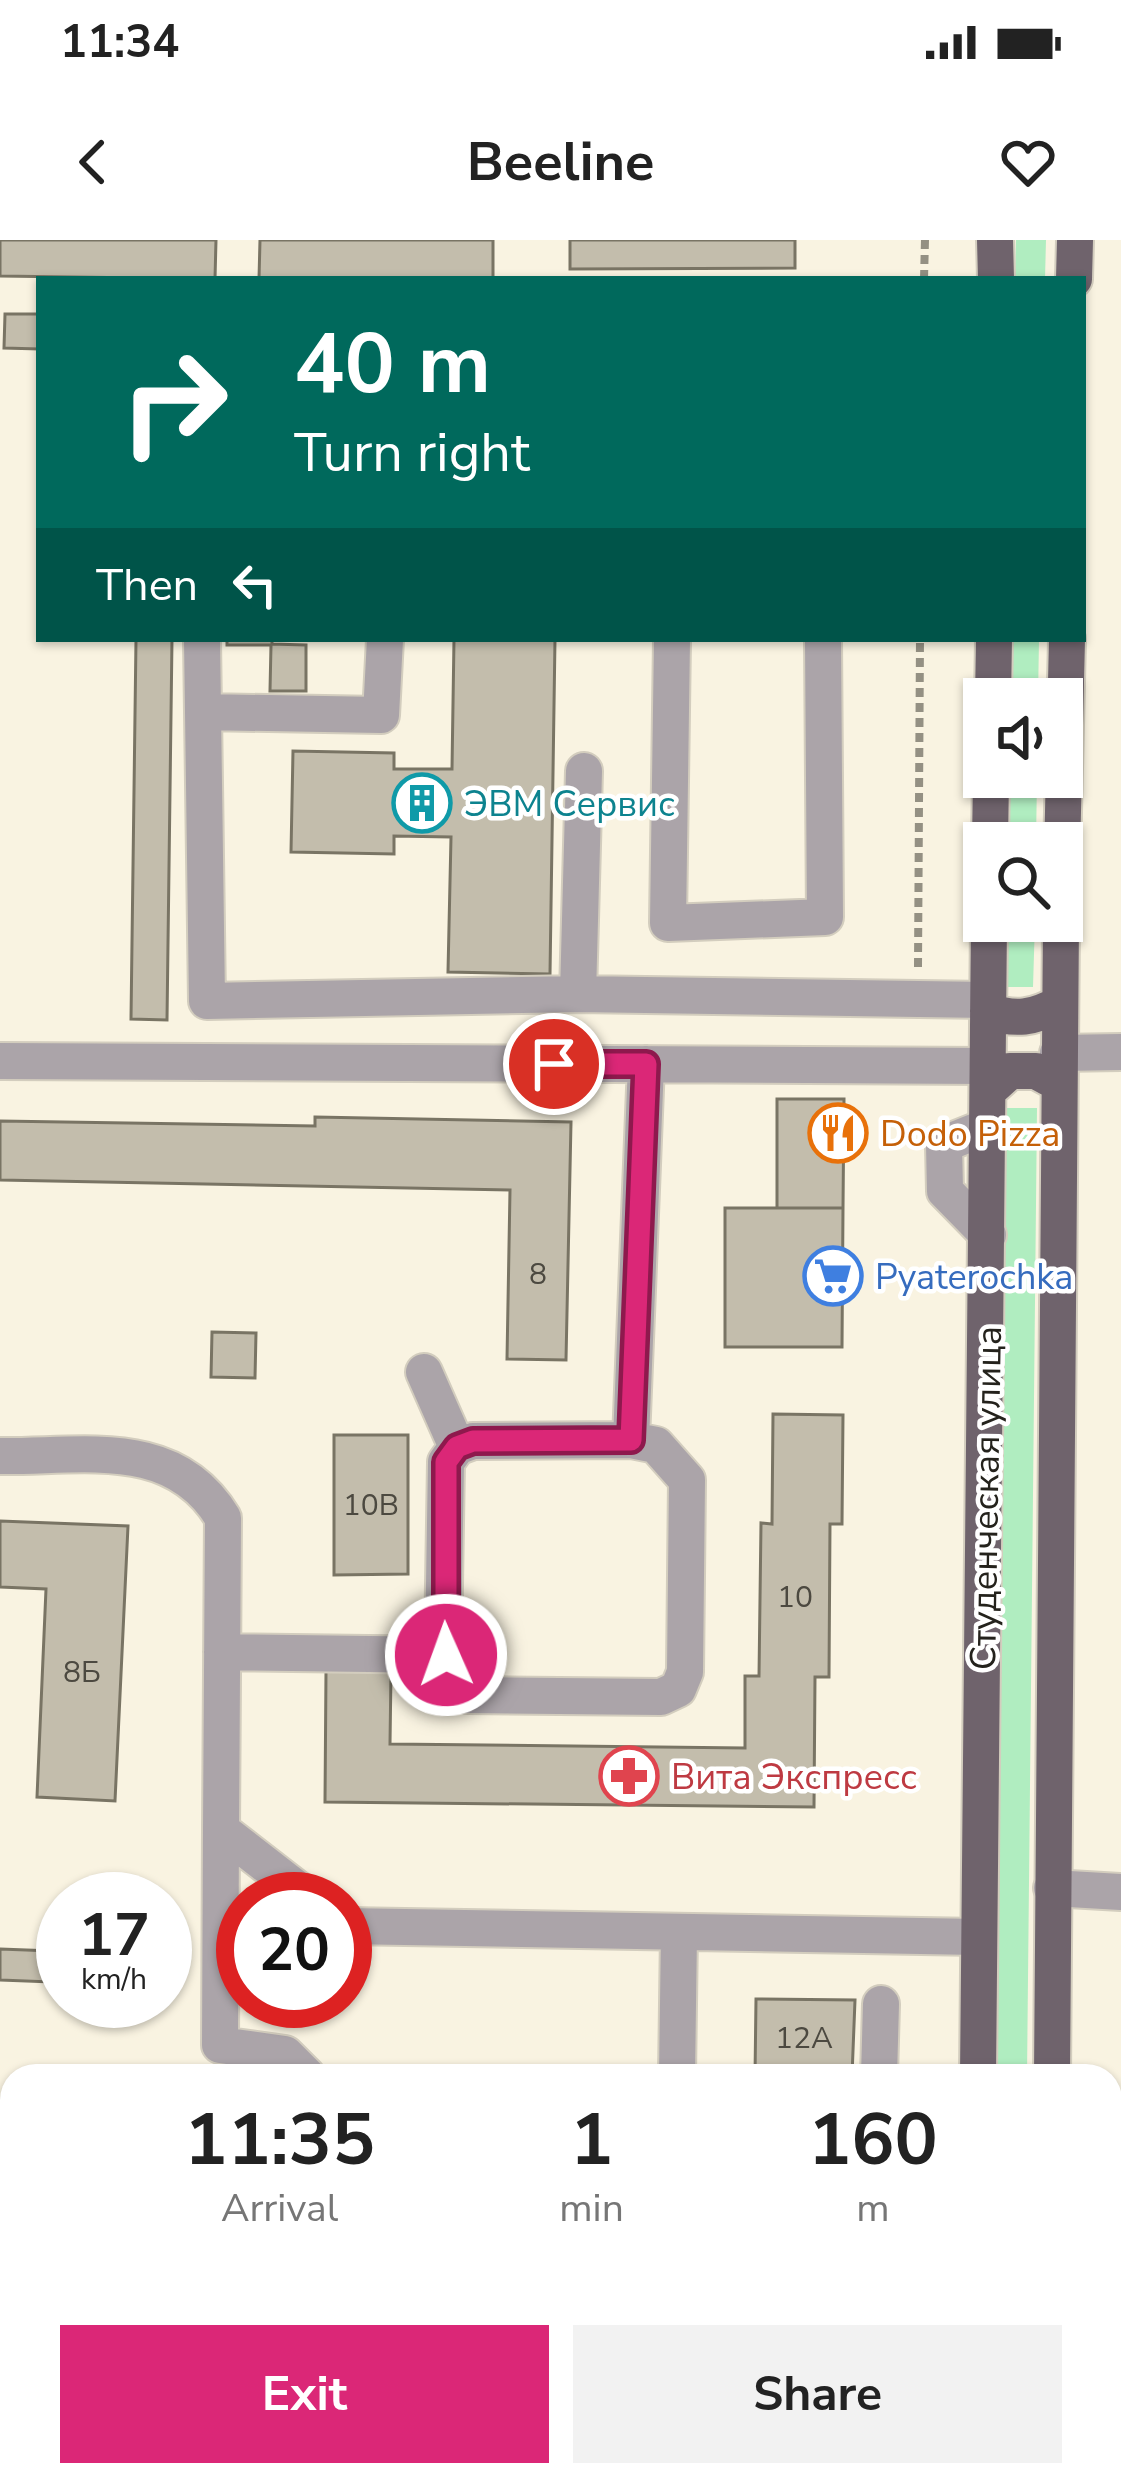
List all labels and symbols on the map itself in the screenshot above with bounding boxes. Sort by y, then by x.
building icon: ЭВМ Сервис [391,772,453,834]
place label: ЭВМ Сервис [464,780,675,829]
pin [503,1013,605,1115]
restaurant icon: Dodo Pizza [807,1102,869,1164]
place label: Dodo Pizza [880,1110,1060,1159]
supermarket icon: Pyaterochka [802,1245,864,1307]
place label: Pyaterochka [875,1253,1073,1302]
house number: 8 [529,1254,547,1295]
street label: Студенческая улица [959,1325,1014,1671]
house number: 10В [343,1485,399,1526]
house number: 10 [777,1577,813,1618]
position arrow [383,1592,509,1718]
house number: 8Б [63,1652,101,1693]
pharmacy icon: Вита Экспресс [598,1745,660,1807]
place label: Вита Экспресс [671,1753,917,1802]
speed limit sign: 20 [216,1872,372,2028]
house number: 12А [775,2018,833,2059]

